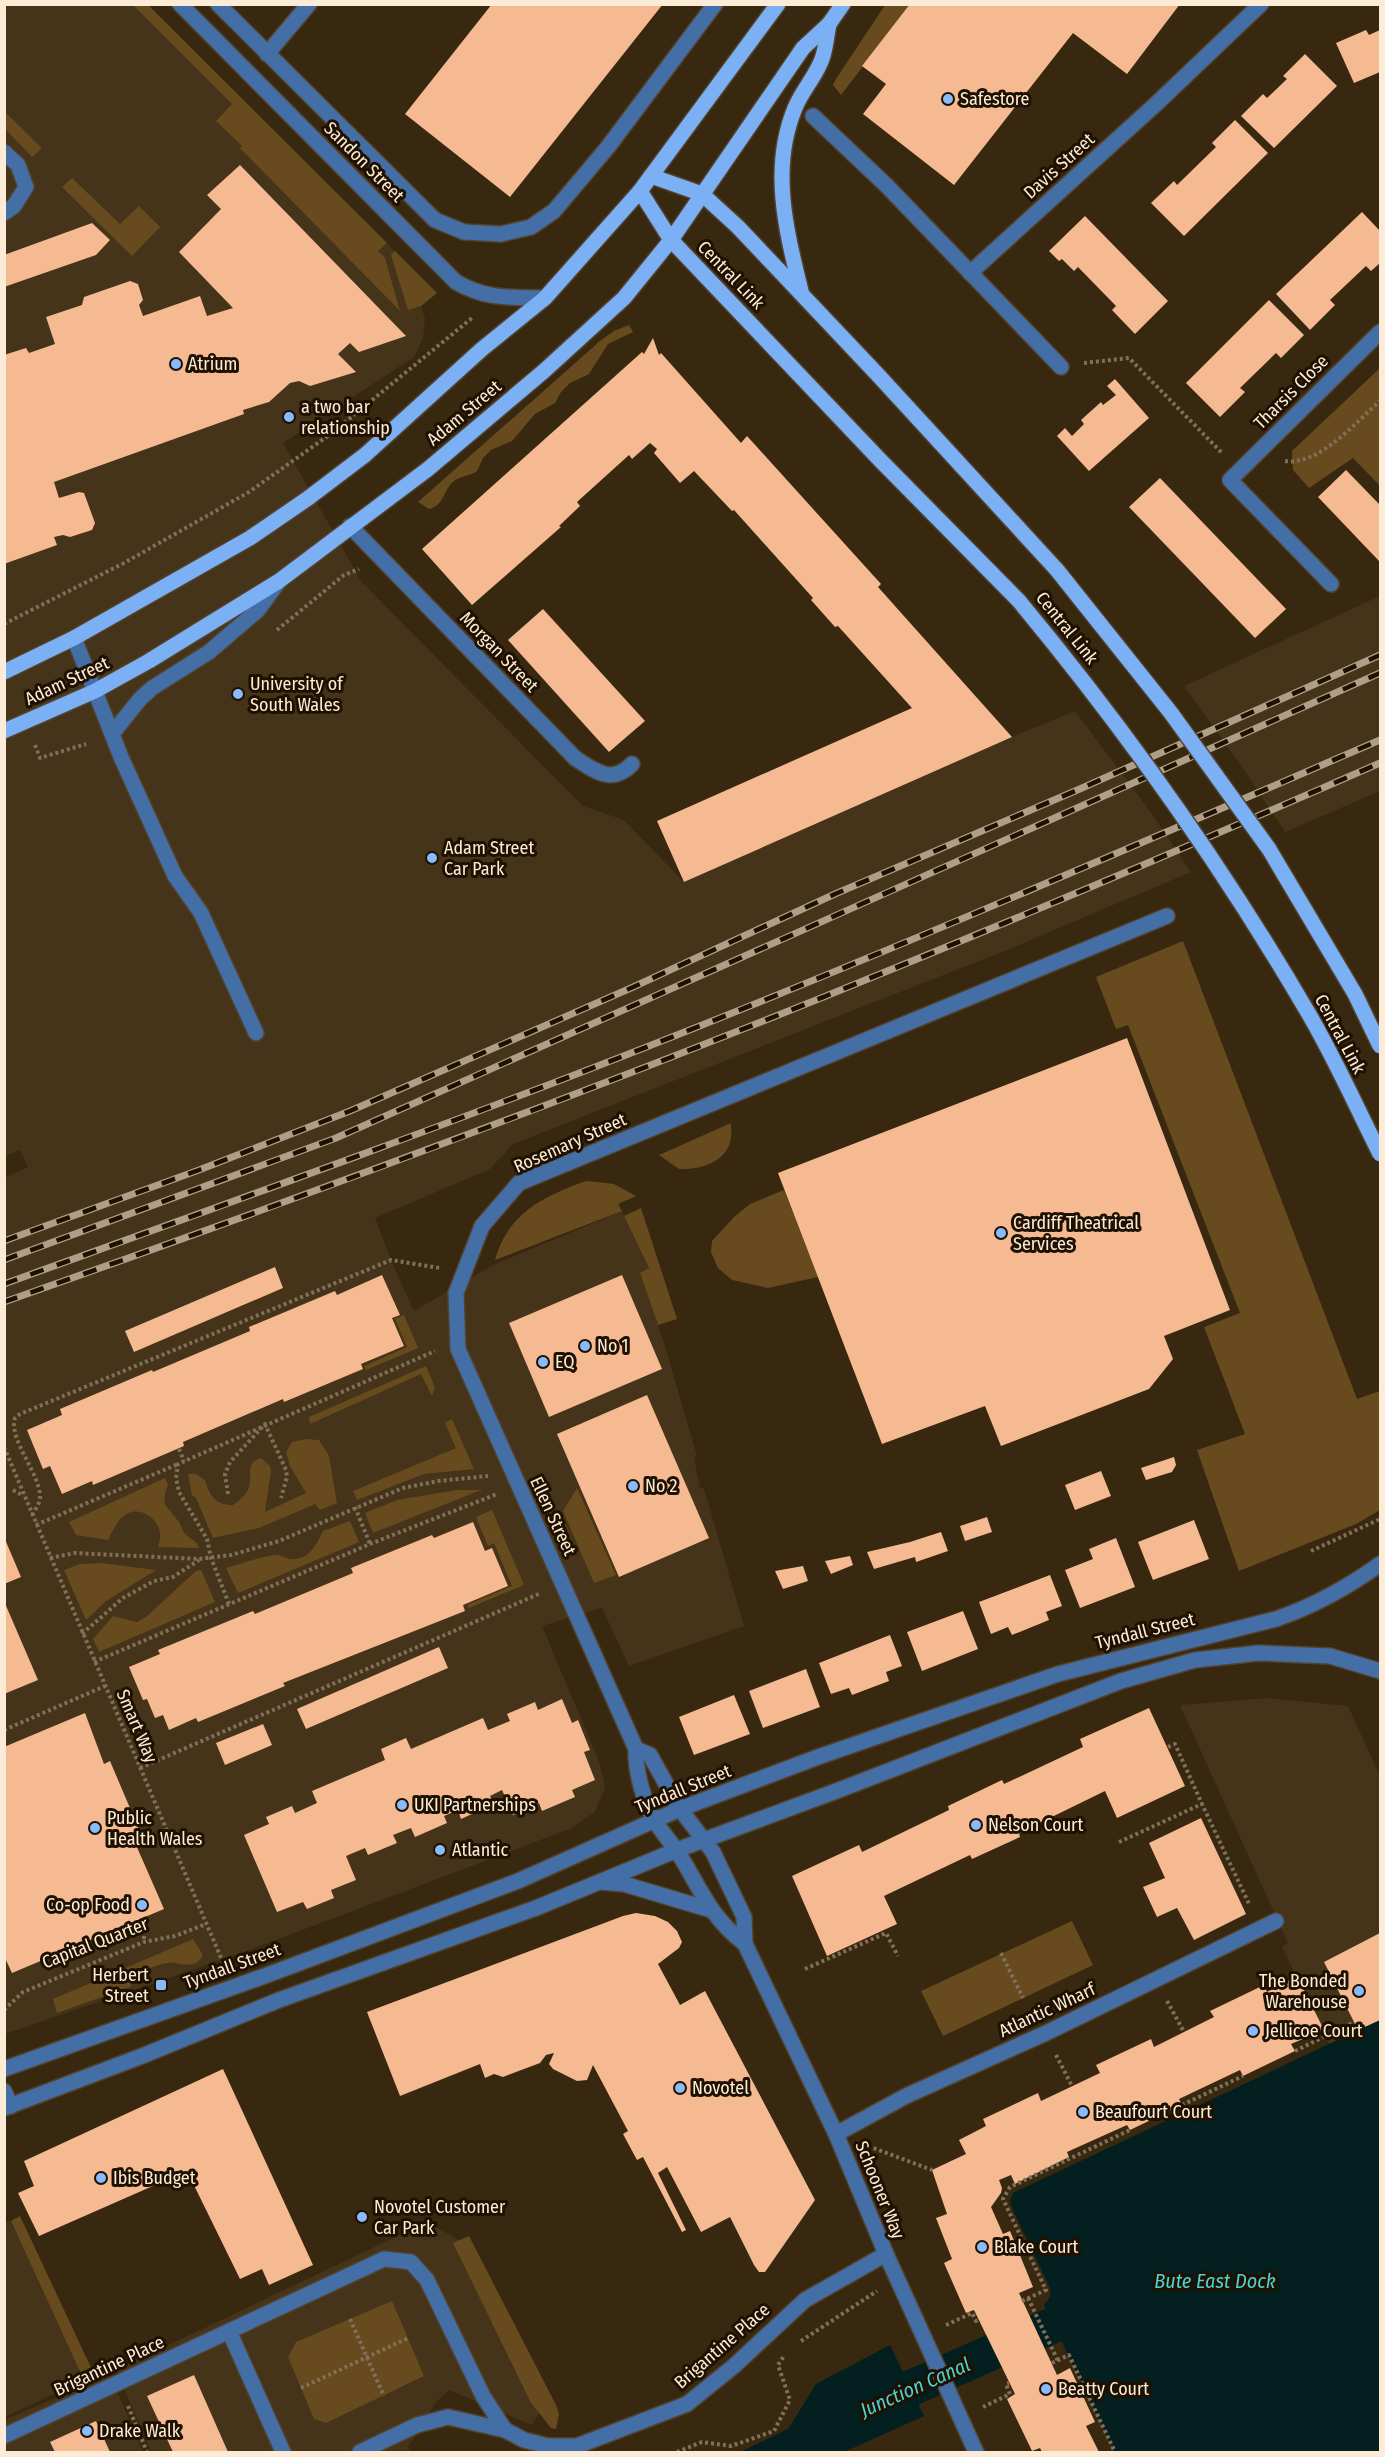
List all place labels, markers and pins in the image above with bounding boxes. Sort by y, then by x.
place label: Safestore [960,88,1030,110]
marker: Safestore [941,92,955,106]
place label: Atrium [188,353,237,375]
marker: Atrium [169,357,183,371]
place label: a two bar relationship [301,396,390,439]
marker: a two bar relationship [282,410,296,424]
place label: University of South Wales [250,673,344,716]
marker: University of South Wales [231,687,245,701]
place label: Adam Street Car Park [444,837,534,880]
marker: Adam Street Car Park [425,851,439,865]
place label: Cardiff Theatrical Services [1013,1212,1139,1255]
marker: Cardiff Theatrical Services [994,1226,1008,1240]
place label: No 1 [597,1335,629,1357]
marker: No 1 [578,1339,592,1353]
place label: EQ [555,1351,575,1373]
marker: EQ [536,1355,550,1369]
place label: No 2 [645,1475,678,1497]
marker: No 2 [626,1479,640,1493]
place label: UKI Partnerships [414,1794,536,1816]
marker: UKI Partnerships [395,1798,409,1812]
place label: Public Health Wales [107,1807,203,1850]
place label: Nelson Court [988,1814,1083,1836]
marker: Nelson Court [969,1818,983,1832]
marker: Public Health Wales [88,1821,102,1835]
place label: Atlantic [452,1839,509,1861]
marker: Atlantic [433,1843,447,1857]
place label: Co-op Food [46,1894,130,1916]
marker: Co-op Food [135,1898,149,1912]
place label: Herbert Street [92,1964,149,2007]
place label: The Bonded Warehouse [1259,1970,1347,2013]
marker: Herbert Street [154,1978,168,1992]
marker: The Bonded Warehouse [1352,1984,1366,1998]
place label: Jellicoe Court [1265,2020,1363,2042]
marker: Jellicoe Court [1246,2024,1260,2038]
place label: Novotel [692,2077,749,2099]
marker: Novotel [673,2081,687,2095]
place label: Beaufourt Court [1095,2101,1212,2123]
marker: Beaufourt Court [1076,2105,1090,2119]
place label: Ibis Budget [113,2167,196,2189]
marker: Ibis Budget [94,2171,108,2185]
place label: Novotel Customer Car Park [374,2196,506,2239]
marker: Novotel Customer Car Park [355,2210,369,2224]
place label: Blake Court [994,2236,1079,2258]
marker: Blake Court [975,2240,989,2254]
place label: Beatty Court [1058,2378,1149,2400]
marker: Beatty Court [1039,2382,1053,2396]
place label: Drake Walk [99,2420,181,2442]
marker: Drake Walk [80,2424,94,2438]

